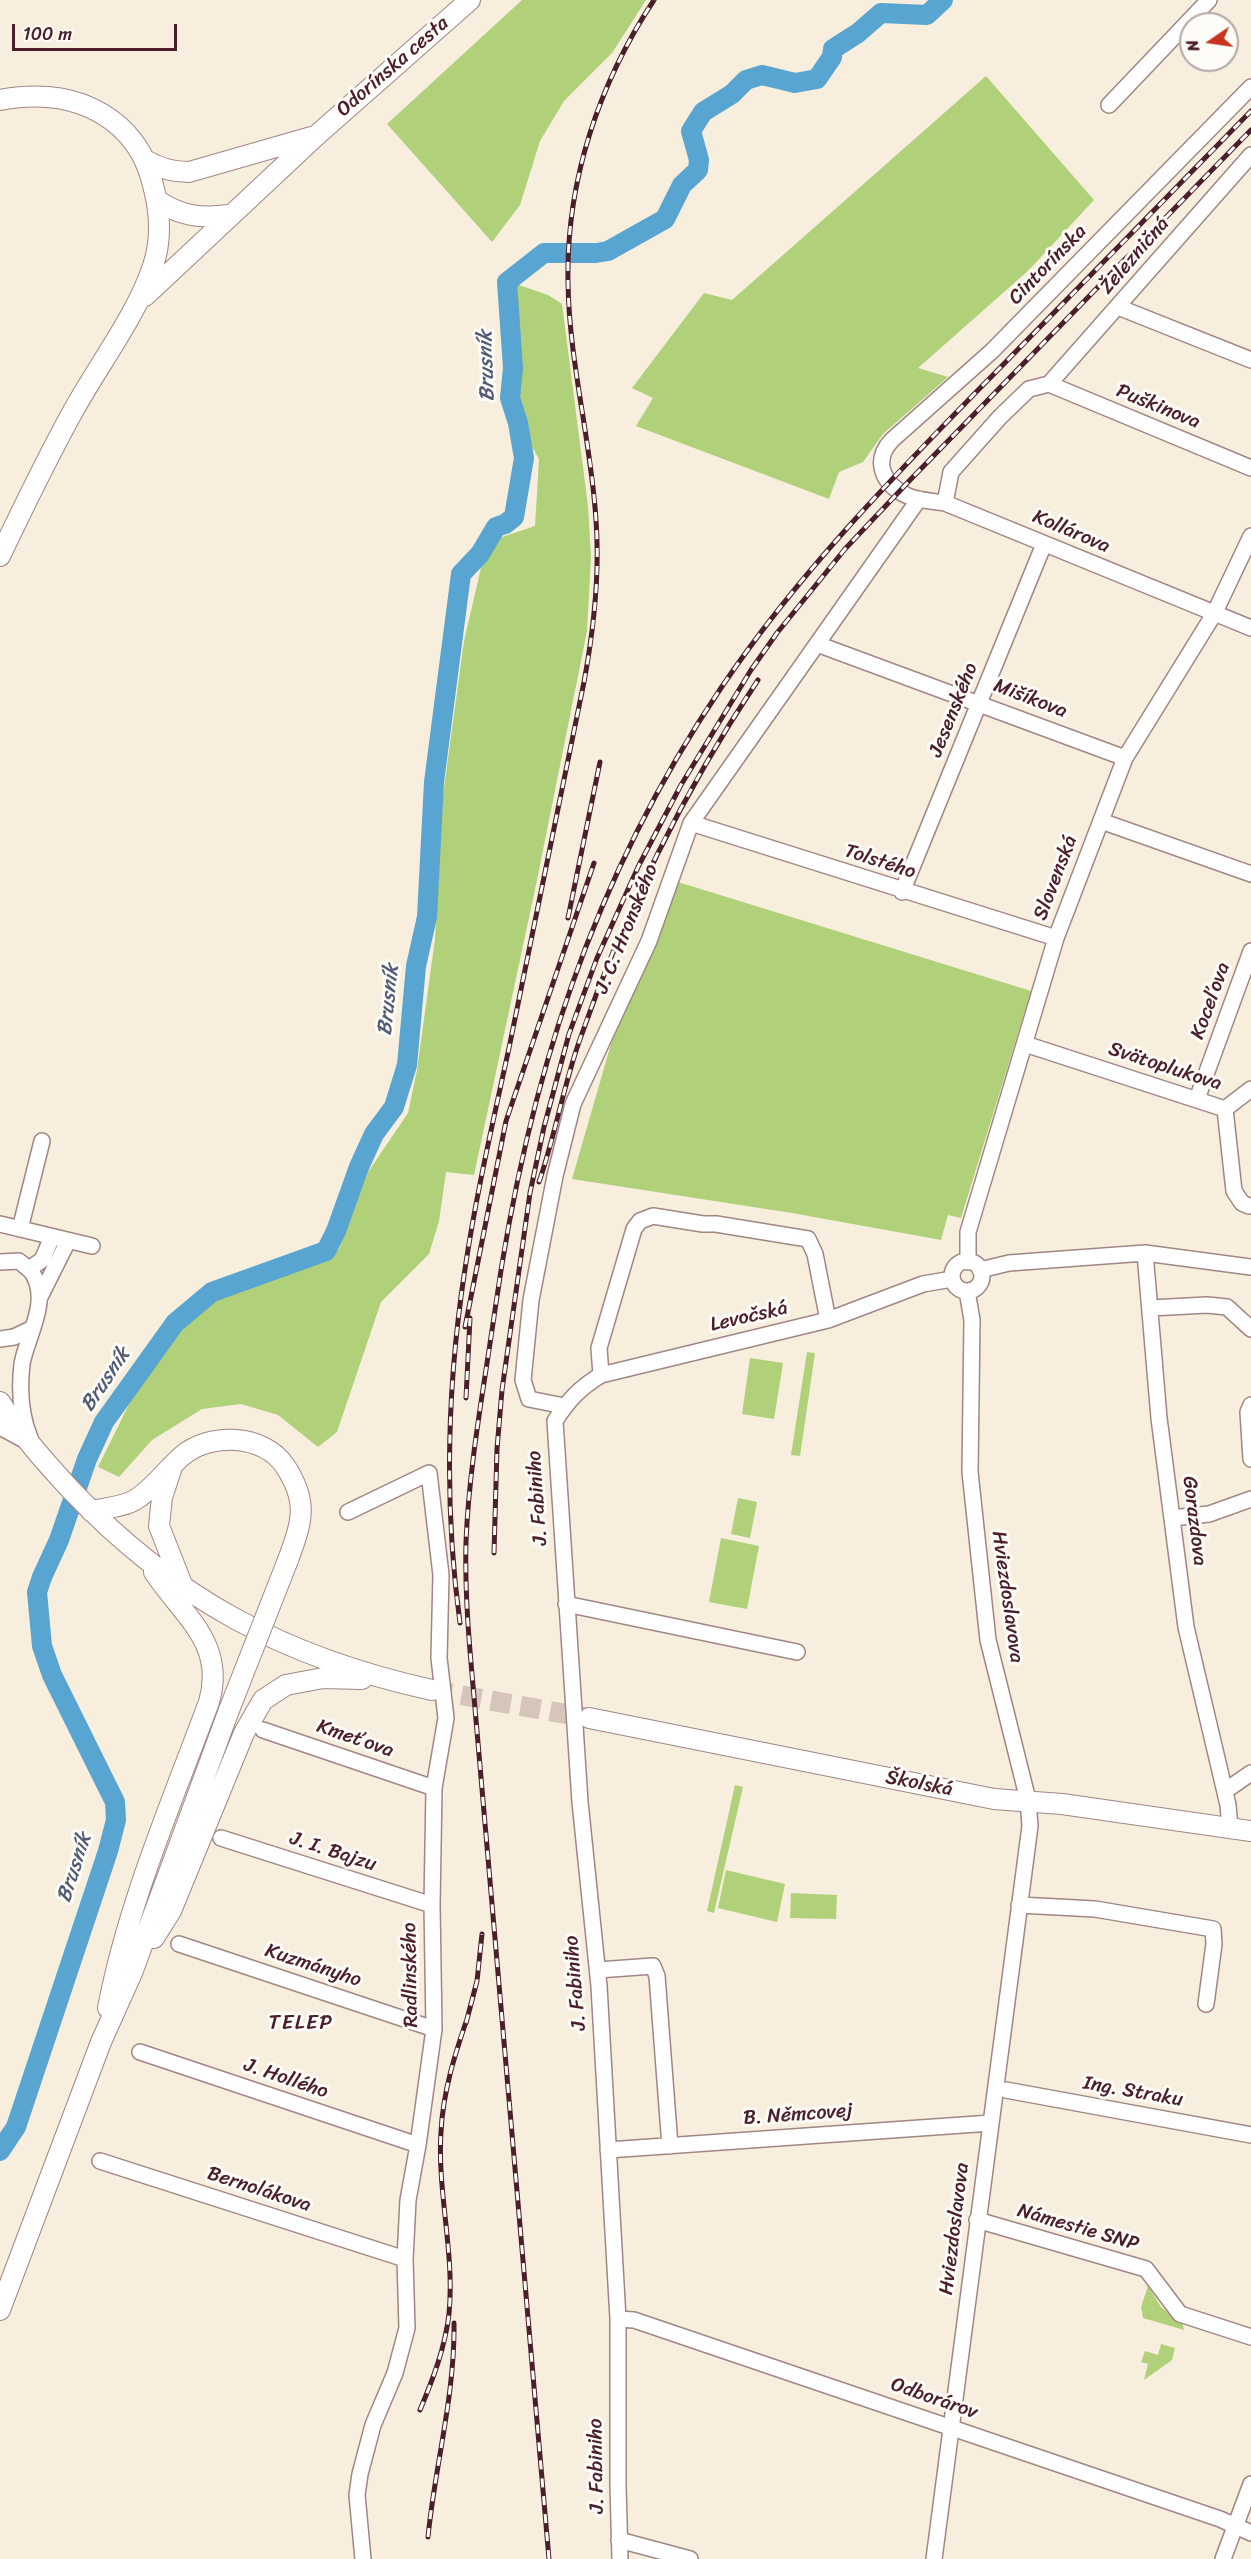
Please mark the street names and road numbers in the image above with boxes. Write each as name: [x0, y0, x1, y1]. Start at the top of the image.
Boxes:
street label: Odorínska cesta: [332, 12, 454, 122]
street label: Železničná: [1095, 213, 1175, 299]
street label: Cintorínska: [1004, 220, 1092, 310]
street label: Puškinova: [1113, 379, 1203, 435]
street label: Kollárova: [1029, 505, 1113, 559]
street label: Jesenského: [924, 659, 984, 761]
street label: Mišíkova: [990, 674, 1070, 724]
street label: Slovenská: [1029, 832, 1083, 924]
street label: Tolstého: [841, 839, 919, 885]
street label: J. C. Hronského: [590, 861, 664, 997]
street label: Koceľova: [1186, 959, 1236, 1043]
street label: Svätoplukova: [1105, 1037, 1225, 1097]
street label: Levočská: [708, 1296, 790, 1338]
street label: J. Fabiniho: [523, 1450, 553, 1546]
street label: Gorazdova: [1177, 1475, 1211, 1567]
street label: Hviezdoslavova: [986, 1530, 1028, 1664]
street label: Kmeťova: [313, 1715, 397, 1763]
street label: Školská: [883, 1766, 955, 1802]
street label: J. I. Bajzu: [287, 1827, 379, 1877]
street label: Radlinského: [398, 1922, 424, 2028]
street label: J. Fabiniho: [560, 1935, 592, 2031]
street label: Kuzmányho: [262, 1939, 364, 1993]
street label: J. Hollého: [241, 2053, 331, 2105]
street label: Ing. Straku: [1081, 2071, 1185, 2113]
street label: B. Němcovej: [743, 2099, 853, 2131]
street label: Bernolákova: [204, 2162, 314, 2218]
street label: Hviezdoslavova: [935, 2162, 975, 2296]
street label: Námestie SNP: [1014, 2199, 1142, 2257]
street label: Odborárov: [887, 2373, 981, 2425]
street label: J. Fabiniho: [584, 2418, 610, 2514]

